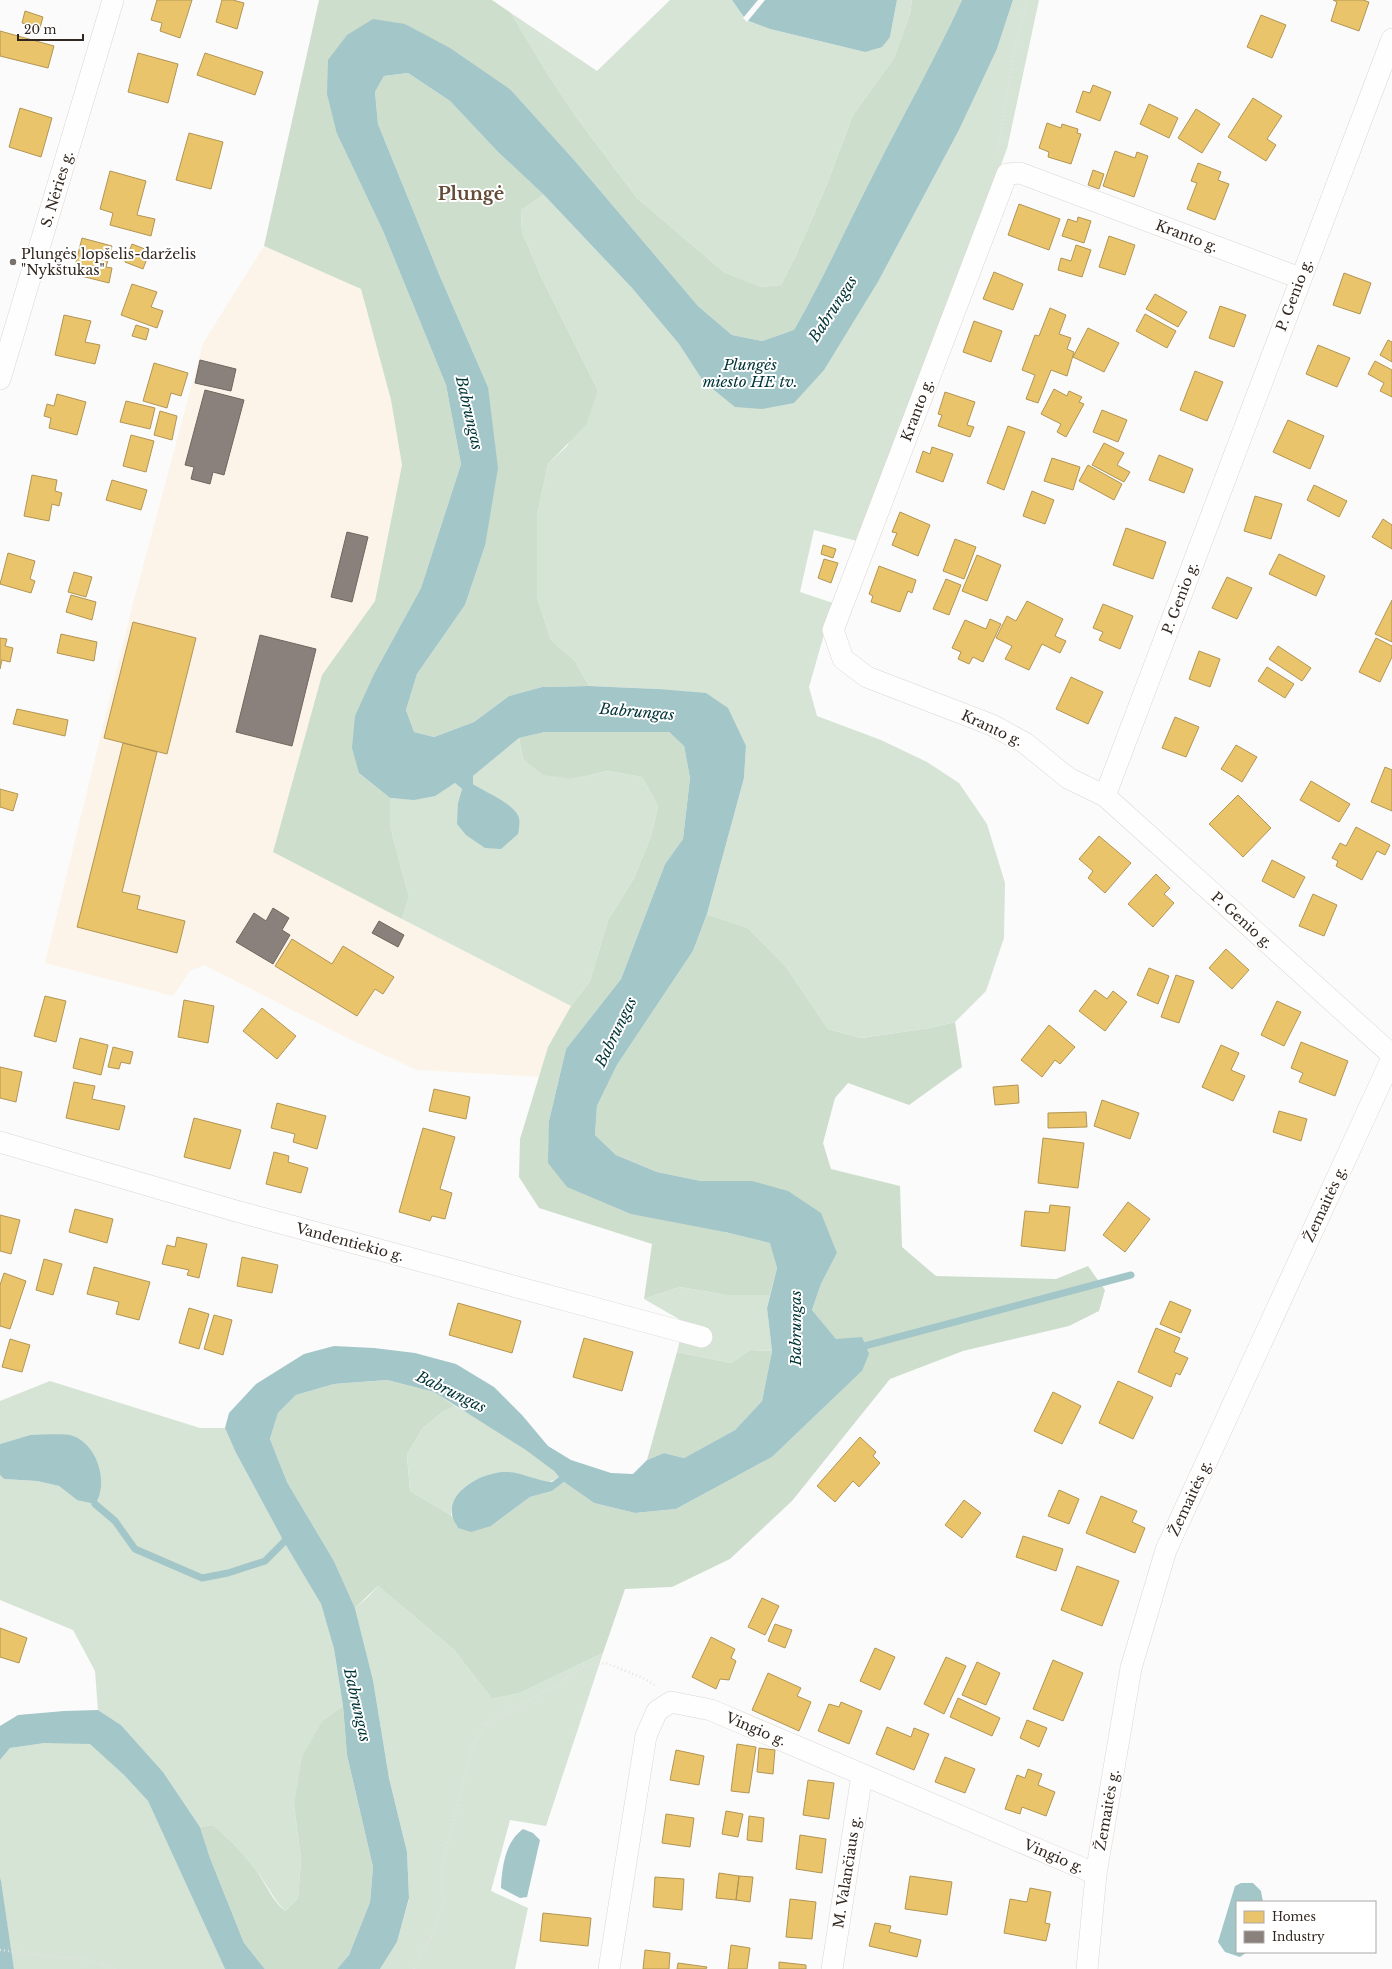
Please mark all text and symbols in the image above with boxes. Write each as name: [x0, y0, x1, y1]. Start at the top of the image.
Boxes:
scale bar: [18, 16, 83, 42]
text: 20 m: [24, 22, 56, 37]
street label: S. Nėries g.: [37, 149, 77, 229]
district label: Plungė: [438, 183, 504, 205]
street label: Kranto g.: [1153, 216, 1221, 256]
place label: Plungės lopšelis-darželis "Nykštukas": [21, 245, 196, 279]
street label: P. Genio g.: [1272, 256, 1316, 334]
marker: Plungės lopšelis-darželis "Nykštukas": [8, 257, 18, 267]
water label: Babrungas: [804, 272, 861, 346]
water label: Plungės miesto HE tv.: [702, 355, 798, 391]
water label: Babrungas: [452, 373, 487, 452]
street label: Kranto g.: [897, 376, 937, 444]
street label: P. Genio g.: [1158, 559, 1202, 637]
water label: Babrungas: [598, 699, 676, 724]
street label: Kranto g.: [958, 706, 1026, 750]
street label: P. Genio g.: [1208, 888, 1276, 952]
water label: Babrungas: [590, 994, 641, 1071]
street label: Žemaitės g.: [1299, 1163, 1351, 1245]
street label: Vandentiekio g.: [293, 1219, 406, 1265]
water label: Babrungas: [786, 1290, 805, 1367]
water label: Babrungas: [412, 1366, 489, 1417]
street label: Žemaitės g.: [1164, 1457, 1216, 1539]
water label: Babrungas: [340, 1665, 375, 1744]
street label: Vingio g.: [722, 1708, 789, 1750]
street label: Žemaitės g.: [1091, 1768, 1123, 1852]
street label: M. Valančiaus g.: [829, 1814, 865, 1930]
street label: Vingio g.: [1020, 1835, 1087, 1877]
legend: [1236, 1901, 1376, 1953]
text: Homes: [1272, 1909, 1316, 1924]
text: Industry: [1272, 1929, 1325, 1944]

